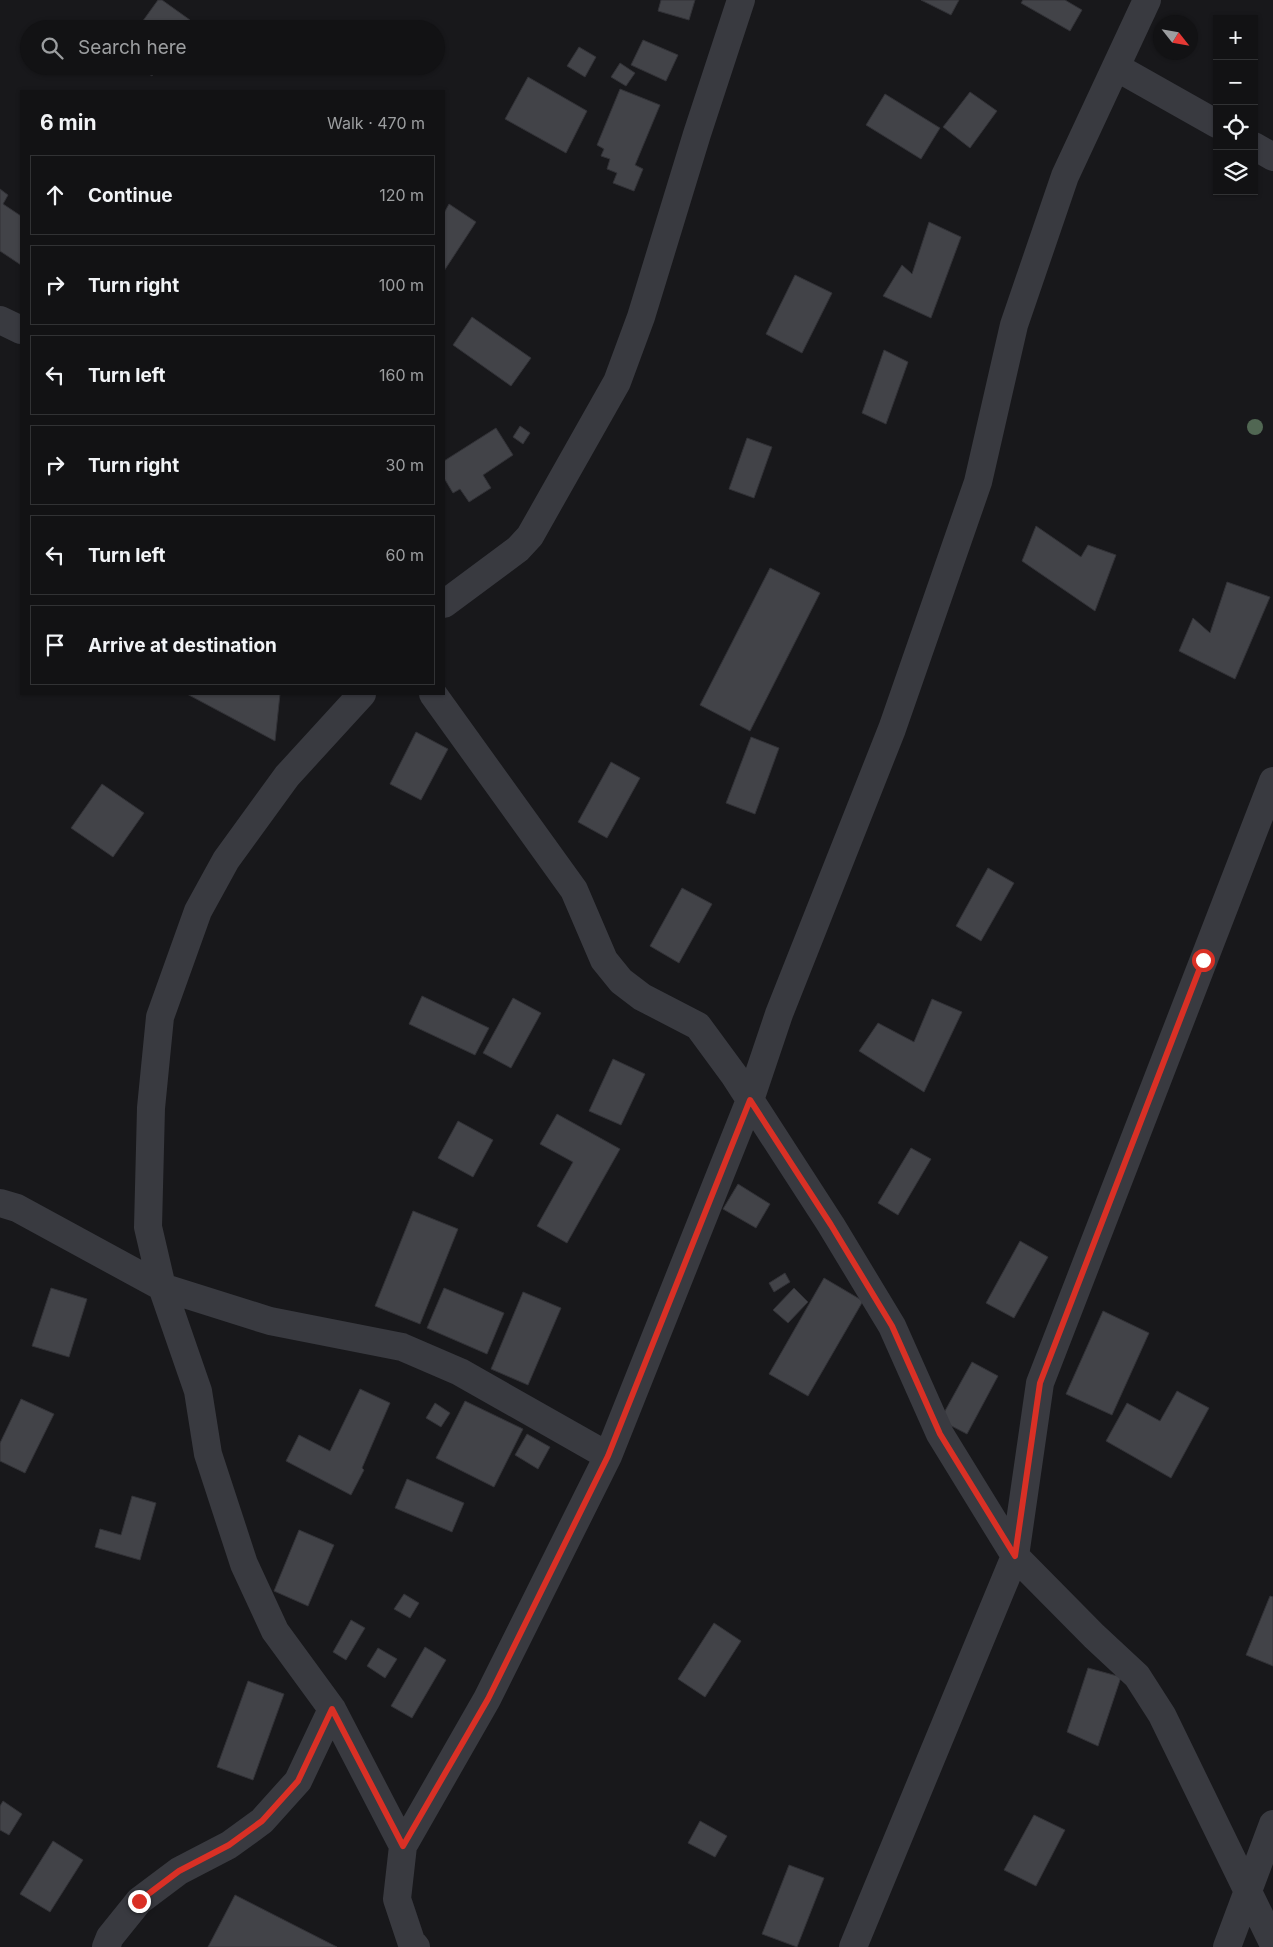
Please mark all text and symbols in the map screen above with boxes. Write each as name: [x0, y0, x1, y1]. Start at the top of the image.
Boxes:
north arrow: [1153, 15, 1198, 60]
map controls: [1213, 15, 1258, 195]
button: +: [1213, 15, 1258, 60]
search box: [20, 20, 445, 75]
icon: search: [38, 34, 66, 62]
text: Search here: [78, 36, 187, 59]
button: −: [1213, 60, 1258, 105]
button: locate: [1213, 105, 1258, 150]
text: 6 min: [40, 110, 97, 135]
text: Walk · 470 m: [327, 113, 425, 133]
button: layers: [1213, 150, 1258, 195]
icon: ahead: [41, 181, 69, 209]
text: Continue: [88, 184, 173, 207]
text: 120 m: [379, 185, 424, 205]
icon: right: [41, 271, 69, 299]
text: Turn right: [88, 274, 179, 297]
text: 100 m: [379, 275, 424, 295]
icon: left: [41, 361, 69, 389]
text: Turn left: [88, 364, 166, 387]
text: 160 m: [379, 365, 424, 385]
icon: right: [41, 451, 69, 479]
text: Turn right: [88, 454, 179, 477]
text: 30 m: [386, 455, 424, 475]
icon: left: [41, 541, 69, 569]
text: Turn left: [88, 544, 166, 567]
text: 60 m: [385, 545, 424, 565]
icon: arrive: [41, 631, 69, 659]
text: Arrive at destination: [88, 634, 277, 657]
route start: [1192, 949, 1215, 972]
route end: [128, 1890, 151, 1913]

